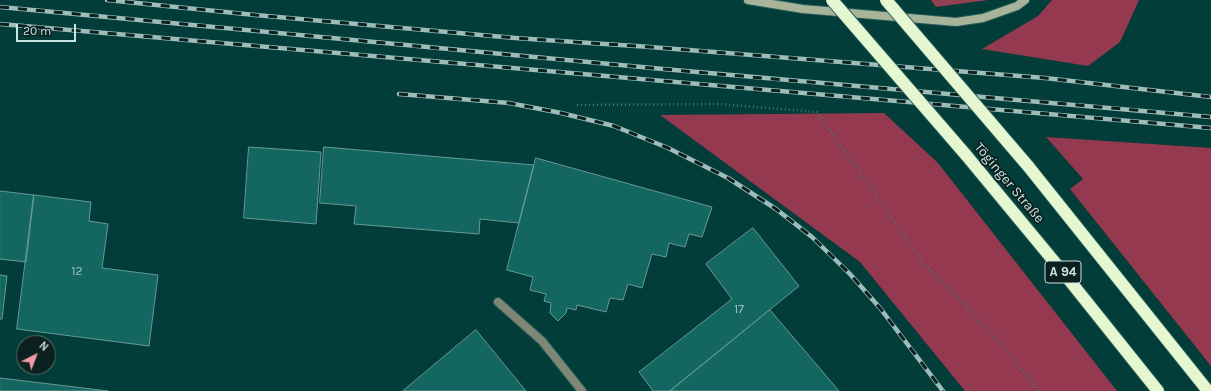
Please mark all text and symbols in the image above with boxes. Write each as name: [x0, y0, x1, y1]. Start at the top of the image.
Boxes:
scale bar: [18, 16, 78, 42]
text: 20 m: [23, 24, 51, 38]
street label: Töginger Straße: [970, 139, 1048, 227]
road number: A 94: [1045, 261, 1081, 283]
house number: 12: [72, 265, 82, 279]
house number: 17: [734, 303, 744, 317]
north arrow: [16, 335, 56, 375]
text: N: [36, 339, 51, 354]

